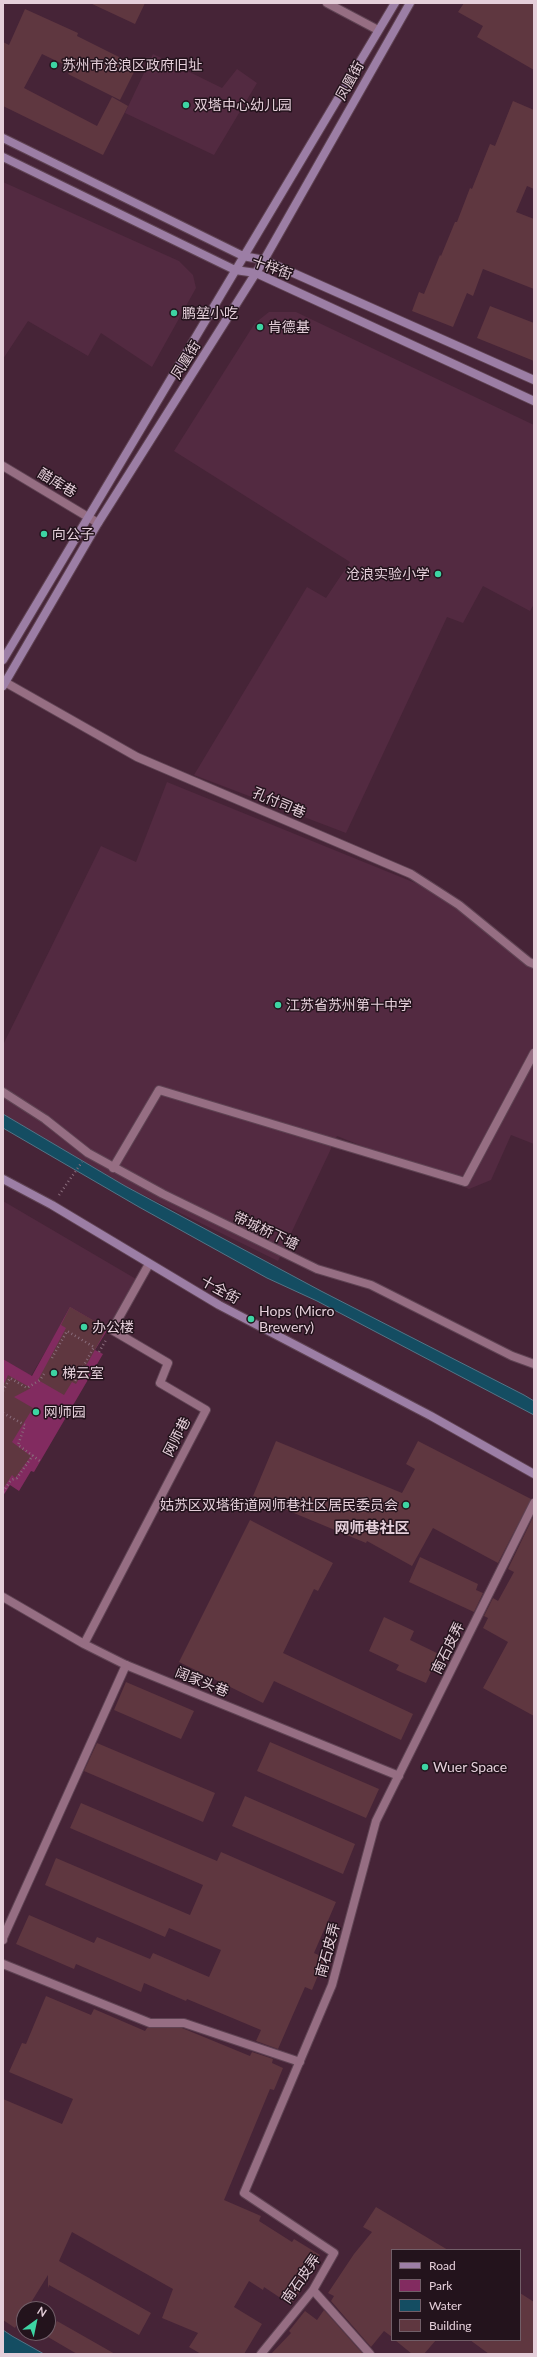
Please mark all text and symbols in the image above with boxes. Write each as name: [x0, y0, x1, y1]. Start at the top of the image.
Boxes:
place label: 苏州市沧浪区政府旧址: [62, 57, 202, 73]
street label: 凤凰街: [332, 59, 368, 103]
marker: 苏州市沧浪区政府旧址: [49, 60, 59, 70]
place label: 双塔中心幼儿园: [194, 97, 292, 113]
marker: 双塔中心幼儿园: [181, 100, 191, 110]
street label: 十梓街: [249, 253, 295, 283]
place label: 鹏堃小吃: [182, 305, 238, 321]
marker: 鹏堃小吃: [169, 308, 179, 318]
place label: 肯德基: [268, 319, 310, 335]
marker: 肯德基: [255, 322, 265, 332]
street label: 凤凰街: [168, 338, 204, 382]
street label: 醋库巷: [35, 465, 79, 501]
place label: 向公子: [52, 526, 94, 542]
marker: 向公子: [39, 529, 49, 539]
place label: 沧浪实验小学: [346, 566, 430, 582]
marker: 沧浪实验小学: [433, 569, 443, 579]
street label: 孔付司巷: [250, 784, 308, 822]
place label: 江苏省苏州第十中学: [286, 997, 412, 1013]
marker: 江苏省苏州第十中学: [273, 1000, 283, 1010]
street label: 带城桥下塘: [231, 1209, 301, 1253]
street label: 十全街: [198, 1272, 242, 1308]
place label: Hops (Micro Brewery): [259, 1303, 334, 1336]
marker: Hops (Micro Brewery): [246, 1314, 256, 1324]
place label: 办公楼: [92, 1319, 134, 1335]
marker: 办公楼: [79, 1322, 89, 1332]
place label: 梯云室: [62, 1365, 104, 1381]
marker: 梯云室: [49, 1368, 59, 1378]
place label: 网师园: [44, 1404, 86, 1420]
marker: 网师园: [31, 1407, 41, 1417]
street label: 网师巷: [160, 1414, 194, 1460]
place label: 姑苏区双塔街道网师巷社区居民委员会: [160, 1497, 398, 1513]
marker: 姑苏区双塔街道网师巷社区居民委员会: [401, 1500, 411, 1510]
district label: 网师巷社区: [335, 1519, 409, 1537]
street label: 南石皮弄: [428, 1619, 468, 1677]
street label: 阔家头巷: [173, 1664, 231, 1700]
place label: Wuer Space: [433, 1759, 507, 1775]
marker: Wuer Space: [420, 1762, 430, 1772]
street label: 南石皮弄: [313, 1921, 343, 1979]
legend: [391, 2249, 521, 2341]
street label: 南石皮弄: [278, 2251, 324, 2307]
text: Road: [429, 2258, 456, 2273]
text: Park: [429, 2278, 452, 2293]
text: Water: [429, 2298, 462, 2313]
north arrow: [16, 2301, 56, 2341]
text: N: [35, 2304, 49, 2319]
text: Building: [429, 2318, 472, 2333]

